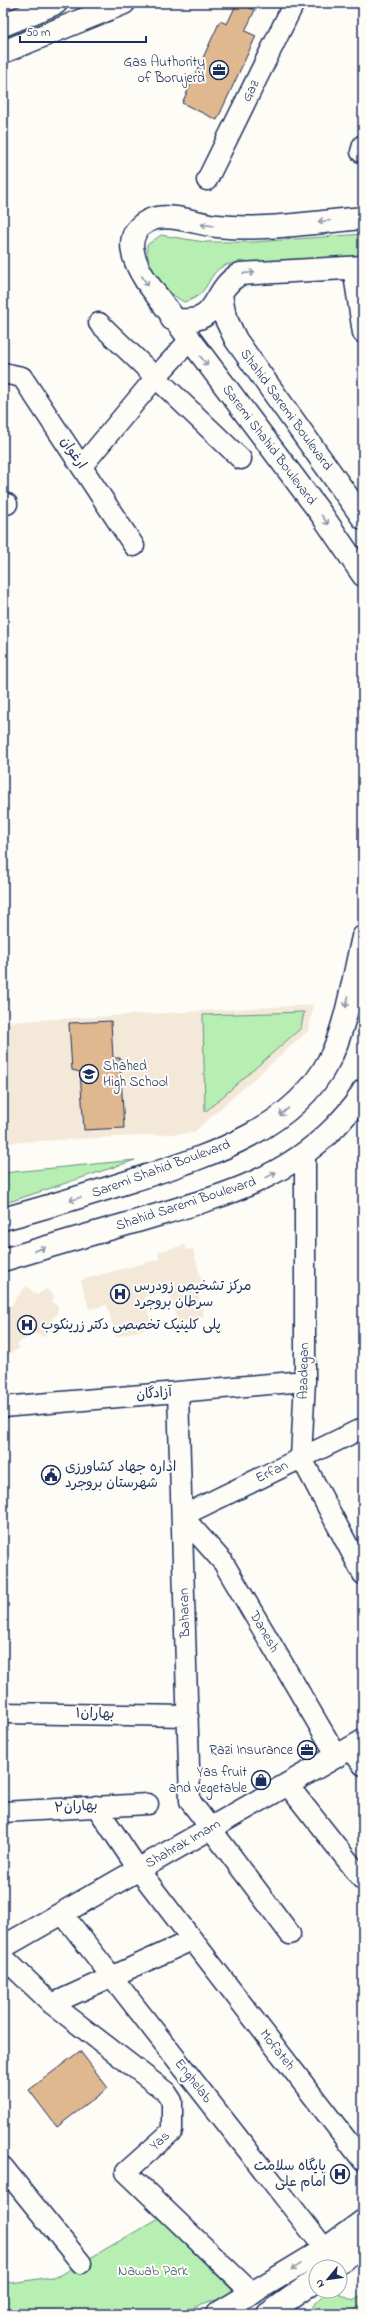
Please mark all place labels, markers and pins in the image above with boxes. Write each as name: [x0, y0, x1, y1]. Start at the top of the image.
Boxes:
place label: Gas Authority of Borujerd: [123, 52, 205, 89]
office icon: Gas Authority of Borujerd: [208, 59, 230, 81]
place label: Shahed High School: [103, 1056, 168, 1094]
school or university icon: Shahed High School: [78, 1063, 100, 1085]
place label: مرکز تشخیص زودرس سرطان بروجرد: [134, 1276, 252, 1313]
hospital icon: مرکز تشخیص زودرس سرطان بروجرد: [109, 1283, 131, 1305]
hospital icon: پلی کلینیک تخصصی دکتر زرینکوب: [16, 1314, 38, 1336]
place label: پلی کلینیک تخصصی دکتر زرینکوب: [41, 1315, 221, 1336]
place label: اداره جهاد کشاورزی شهرستان بروجرد: [65, 1457, 176, 1494]
public building icon: اداره جهاد کشاورزی شهرستان بروجرد: [40, 1464, 62, 1486]
office icon: Razi Insurance: [296, 1739, 318, 1761]
place label: Razi Insurance: [209, 1740, 294, 1761]
place label: Yas fruit and vegetable: [169, 1762, 248, 1800]
shop icon: Yas fruit and vegetable: [250, 1769, 272, 1791]
place label: پایگاه سلامت امام علی: [254, 2156, 326, 2193]
hospital icon: پایگاه سلامت امام علی: [329, 2163, 351, 2185]

